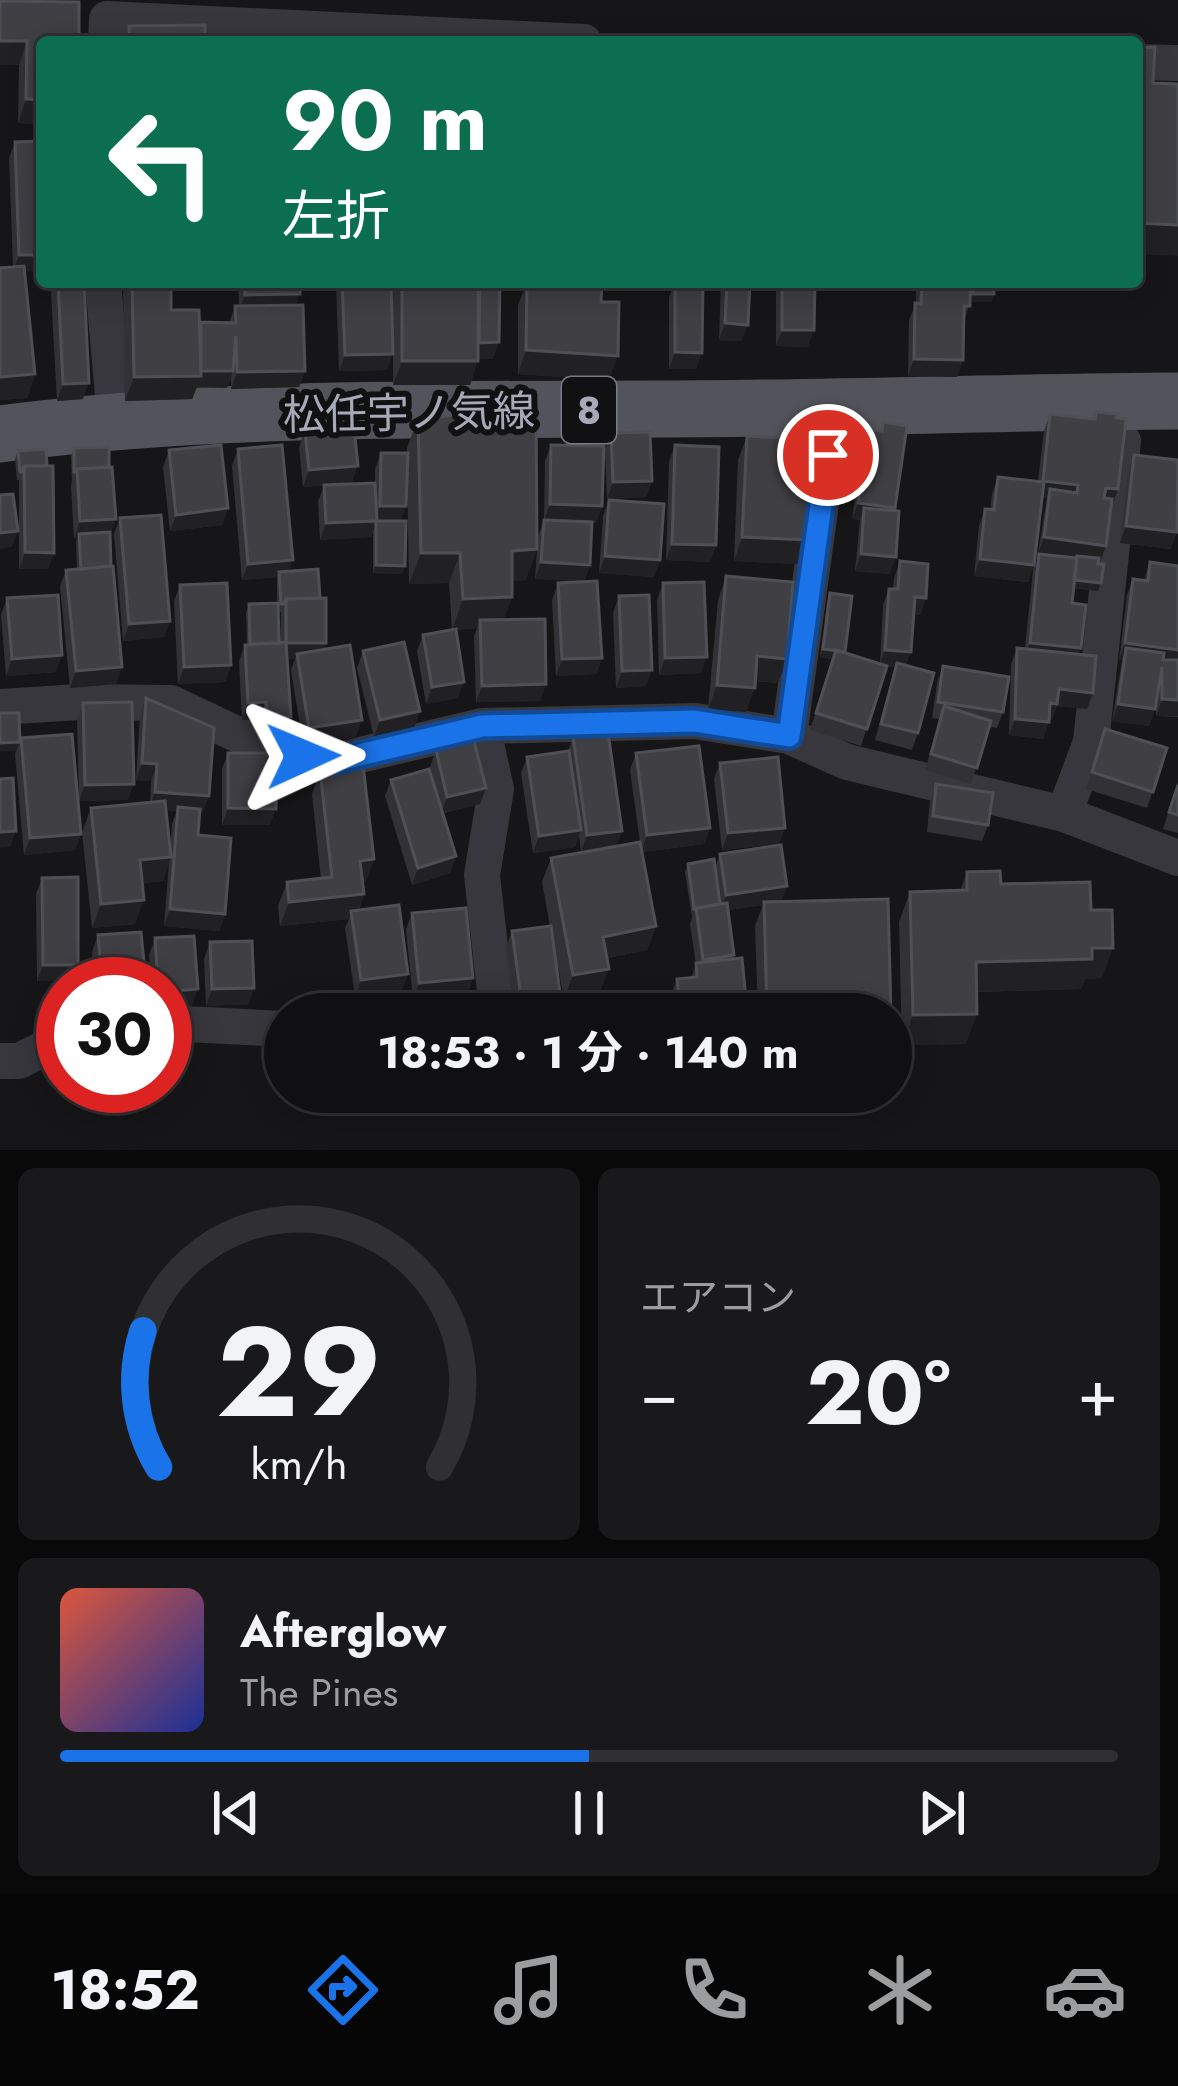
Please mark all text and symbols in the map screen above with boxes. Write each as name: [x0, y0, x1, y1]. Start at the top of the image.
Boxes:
text: 90 m: [282, 60, 488, 182]
icon: left: [84, 84, 240, 240]
text: 左折: [282, 177, 390, 255]
road number: 8: [562, 377, 616, 443]
street label: 松任宇ノ気線: [282, 380, 536, 446]
pin: [777, 404, 879, 506]
icon: arrive: [795, 422, 861, 488]
position arrow: [240, 693, 366, 819]
speed limit sign: 30: [36, 957, 192, 1113]
text: 18:53 · 1 分 · 140 m: [377, 1020, 799, 1085]
text: エアコン: [640, 1269, 796, 1326]
text: 29: [216, 1282, 382, 1463]
text: 20°: [806, 1328, 951, 1458]
text: −: [640, 1345, 679, 1441]
text: +: [1077, 1345, 1118, 1441]
text: km/h: [251, 1433, 347, 1495]
text: Afterglow: [240, 1599, 446, 1664]
text: The Pines: [240, 1664, 398, 1721]
icon: previous: [203, 1780, 269, 1846]
icon: pause: [556, 1780, 622, 1846]
icon: next: [909, 1780, 975, 1846]
icon: directions: [301, 1948, 385, 2032]
icon: music: [487, 1948, 571, 2032]
icon: phone: [672, 1948, 756, 2032]
icon: climate: [858, 1948, 942, 2032]
icon: car: [1043, 1948, 1127, 2032]
text: 18:52: [51, 1951, 200, 2029]

